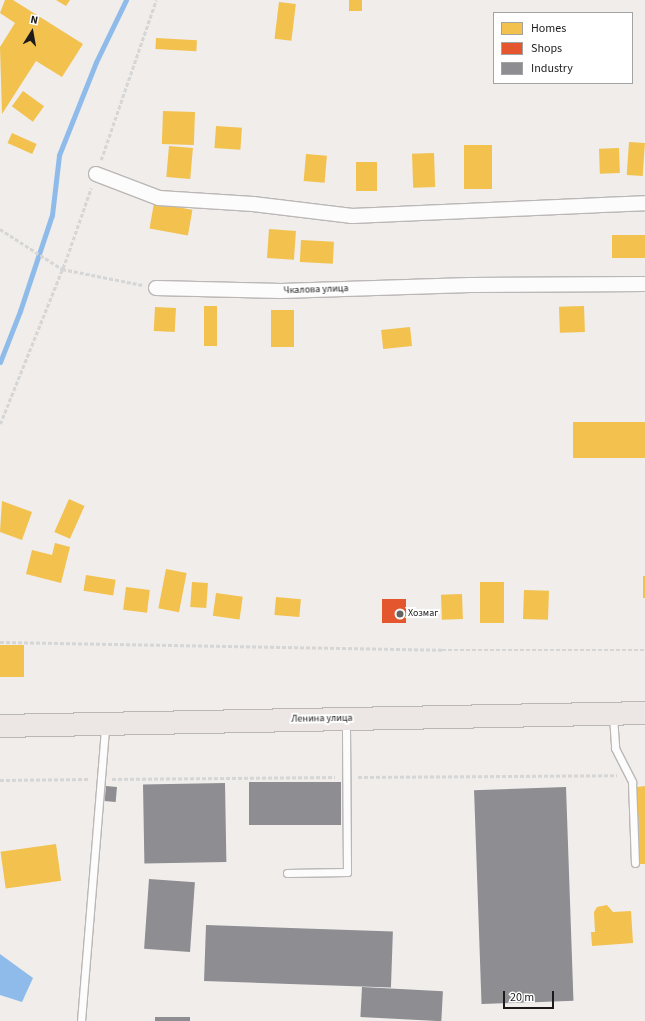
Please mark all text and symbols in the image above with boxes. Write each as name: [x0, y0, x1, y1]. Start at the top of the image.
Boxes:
north arrow: [12, 12, 52, 52]
text: N: [29, 12, 39, 28]
legend: [493, 12, 633, 84]
text: Homes: [531, 20, 566, 37]
text: Shops: [531, 40, 562, 57]
text: Industry: [531, 60, 573, 77]
street label: Чкалова улица: [283, 283, 349, 297]
place label: Хозмаг: [408, 608, 438, 620]
marker: Хозмаг: [395, 609, 405, 619]
street label: Ленина улица: [291, 712, 353, 726]
scale bar: [505, 983, 556, 1009]
text: 20 m: [510, 989, 534, 1006]

